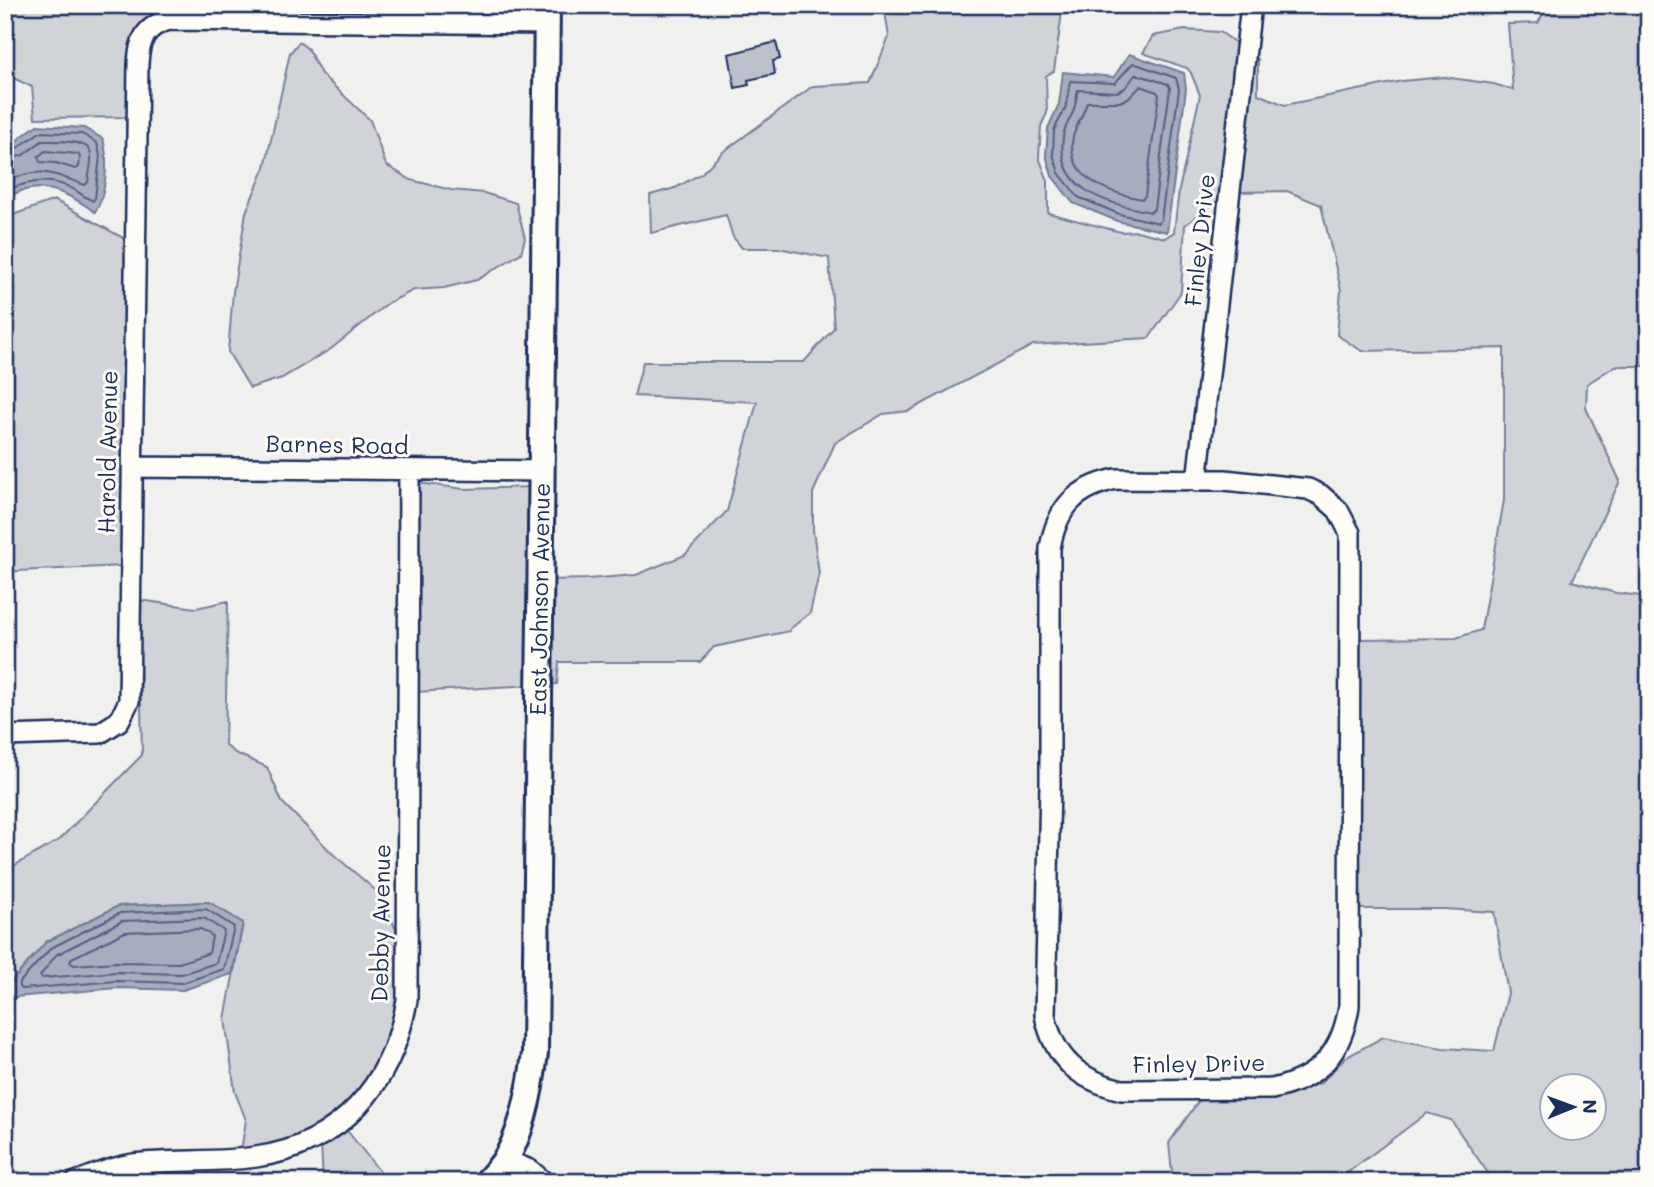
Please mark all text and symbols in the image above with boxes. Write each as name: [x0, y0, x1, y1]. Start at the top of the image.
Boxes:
street label: Finley Drive: [1177, 172, 1221, 308]
street label: Harold Avenue: [91, 370, 123, 534]
street label: Barnes Road: [265, 428, 409, 460]
street label: East Johnson Avenue: [522, 482, 556, 716]
street label: Debby Avenue: [364, 844, 396, 1002]
street label: Finley Drive: [1132, 1047, 1266, 1079]
north arrow: [1538, 1072, 1608, 1142]
text: N: [1578, 1099, 1603, 1114]

